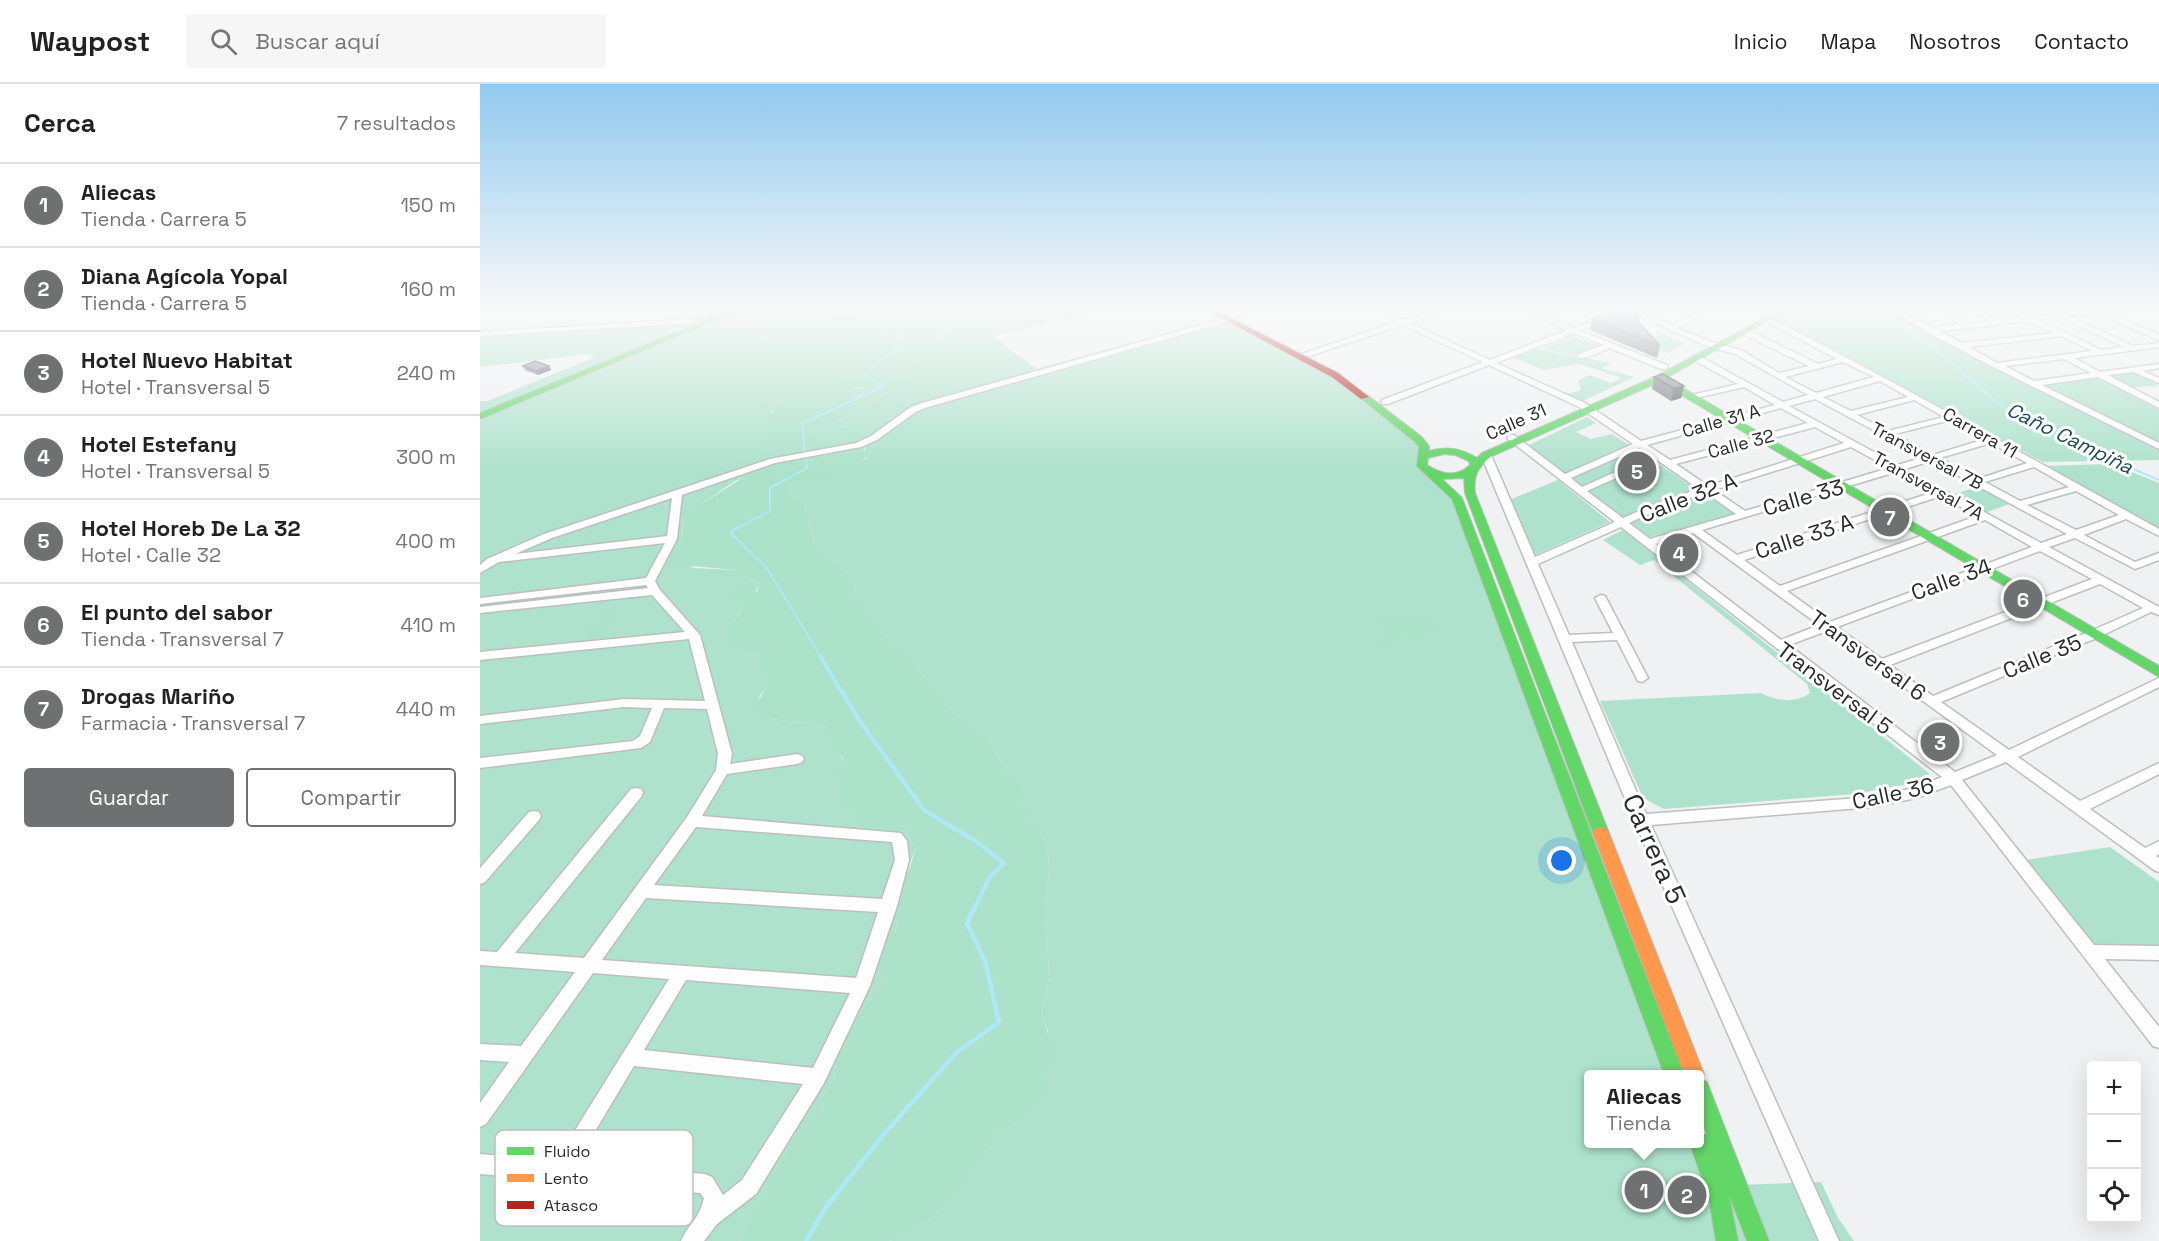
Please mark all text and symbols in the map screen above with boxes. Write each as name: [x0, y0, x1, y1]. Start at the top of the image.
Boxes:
search box: [186, 14, 606, 68]
text: Waypost: [30, 23, 150, 59]
icon: search: [207, 25, 240, 58]
text: Buscar aquí: [255, 27, 380, 55]
text: Inicio: [1734, 28, 1788, 55]
text: Mapa: [1821, 28, 1876, 55]
text: Nosotros: [1909, 28, 2001, 55]
text: Contacto: [2034, 28, 2129, 55]
text: Cerca: [24, 106, 96, 140]
text: 7 resultados: [337, 110, 456, 136]
text: Aliecas: [81, 178, 156, 206]
text: 1: [39, 192, 48, 218]
text: 150 m: [401, 192, 456, 218]
text: Tienda · Carrera 5: [81, 206, 247, 232]
text: Diana Agícola Yopal: [81, 262, 288, 290]
text: 2: [38, 276, 49, 302]
text: 160 m: [400, 276, 456, 302]
text: Tienda · Carrera 5: [81, 290, 247, 316]
text: Hotel Nuevo Habitat: [81, 346, 293, 374]
text: 3: [37, 360, 50, 386]
text: 240 m: [397, 360, 456, 386]
text: Hotel · Transversal 5: [81, 374, 270, 400]
water label: Caño Campiña: [2003, 396, 2138, 480]
street label: Calle 31: [1482, 398, 1550, 445]
street label: Calle 31 A: [1679, 398, 1762, 443]
street label: Carrera 11: [1939, 402, 2022, 463]
street label: Transversal 7B: [1867, 416, 1987, 495]
street label: Calle 32: [1705, 424, 1777, 463]
text: Hotel Estefany: [81, 430, 237, 458]
text: 4: [37, 444, 50, 470]
text: 300 m: [396, 444, 456, 470]
street label: Transversal 7A: [1869, 447, 1987, 525]
pin: 5: [1618, 448, 1656, 494]
text: Hotel · Transversal 5: [81, 458, 270, 484]
street label: Calle 32 A: [1635, 466, 1741, 528]
street label: Calle 33: [1759, 472, 1847, 522]
pin: 7: [1870, 494, 1910, 540]
street label: Calle 33 A: [1751, 507, 1857, 565]
text: Hotel Horeb De La 32: [81, 514, 300, 542]
text: 5: [38, 528, 50, 554]
text: 400 m: [396, 528, 456, 554]
pin: 4: [1660, 530, 1698, 576]
text: Hotel · Calle 32: [81, 542, 221, 568]
street label: Calle 34: [1907, 552, 1995, 606]
pin: 6: [2004, 576, 2042, 622]
text: El punto del sabor: [81, 598, 273, 626]
street label: Transversal 6: [1804, 603, 1932, 707]
text: 6: [37, 612, 50, 638]
text: 410 m: [400, 612, 456, 638]
text: Tienda · Transversal 7: [81, 626, 284, 652]
street label: Calle 35: [1998, 628, 2086, 684]
street label: Transversal 5: [1772, 635, 1898, 741]
text: Drogas Mariño: [81, 682, 235, 710]
text: 7: [38, 696, 49, 722]
text: 440 m: [396, 696, 456, 722]
text: Farmacia · Transversal 7: [81, 710, 305, 736]
pin: 3: [1920, 720, 1960, 764]
button: Guardar: [24, 768, 234, 827]
button: Compartir: [246, 768, 456, 827]
street label: Calle 36: [1850, 771, 1936, 815]
street label: Carrera 5: [1615, 788, 1694, 909]
your location: [1547, 846, 1576, 875]
map controls: [2087, 1061, 2141, 1223]
button: +: [2087, 1061, 2141, 1115]
popup: [1584, 1070, 1704, 1148]
text: Aliecas: [1606, 1082, 1682, 1110]
text: Tienda: [1606, 1110, 1671, 1136]
button: −: [2087, 1115, 2141, 1169]
legend: [495, 1130, 693, 1226]
text: Fluido: [544, 1141, 590, 1162]
text: Lento: [544, 1168, 589, 1189]
pin: 1: [1624, 1168, 1664, 1212]
button: locate: [2087, 1169, 2141, 1223]
pin: 2: [1668, 1172, 1706, 1218]
text: Atasco: [544, 1195, 598, 1216]

